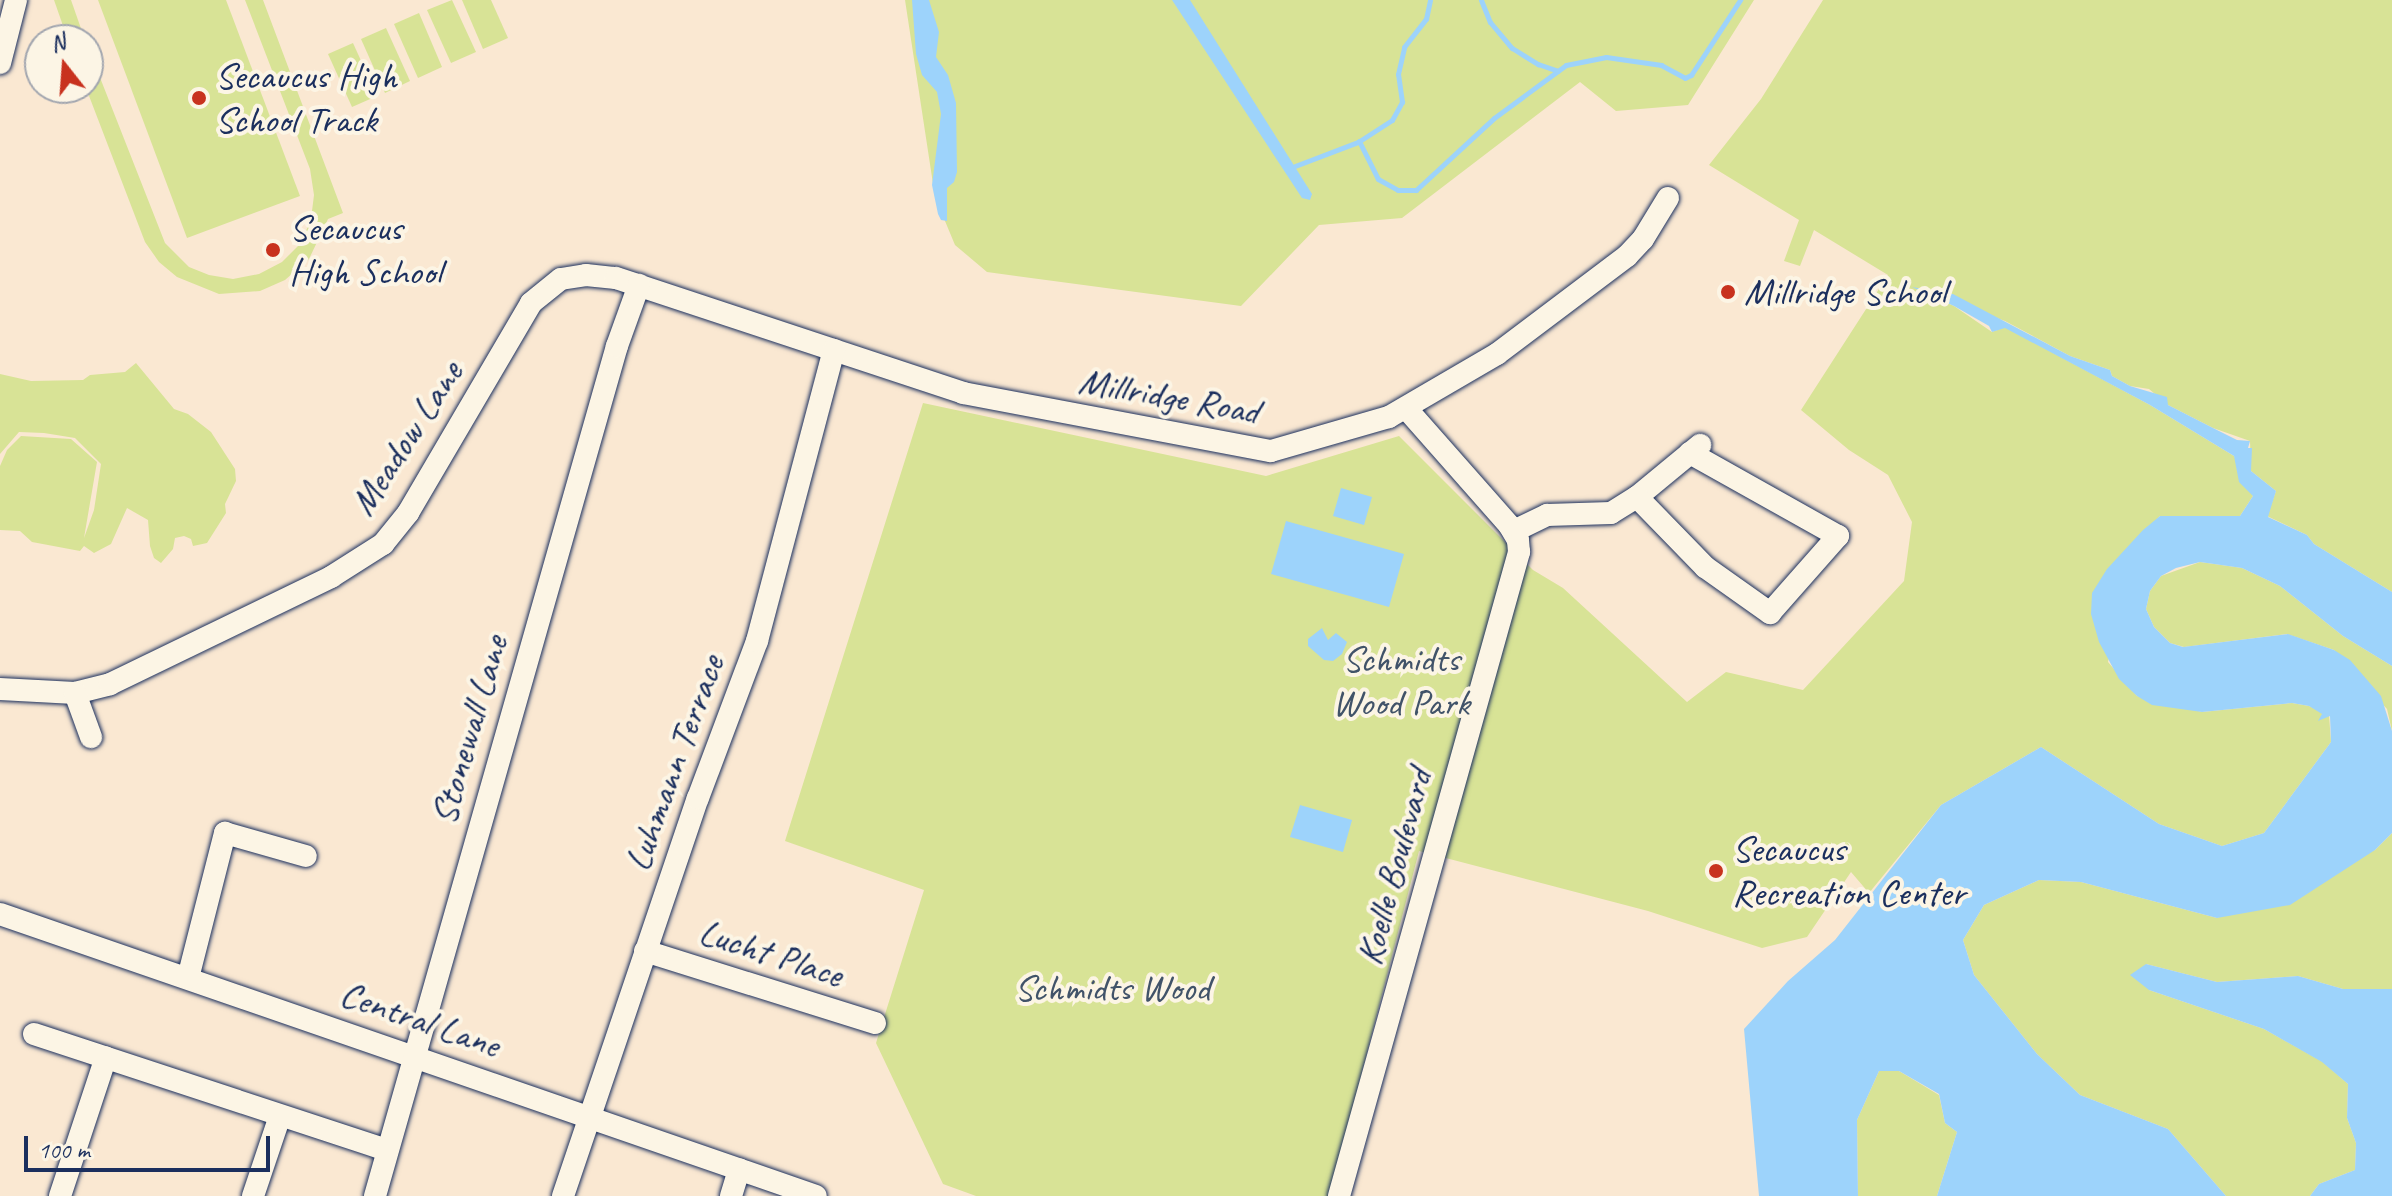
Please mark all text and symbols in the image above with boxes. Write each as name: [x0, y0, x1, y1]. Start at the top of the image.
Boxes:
north arrow: [24, 24, 104, 104]
text: N: [47, 28, 68, 58]
place label: Secaucus High School Track: [215, 53, 397, 142]
marker: Secaucus High School Track: [190, 89, 208, 107]
place label: Secaucus High School: [289, 205, 440, 294]
marker: Secaucus High School: [264, 241, 282, 259]
place label: Millridge School: [1744, 269, 1944, 315]
marker: Millridge School: [1719, 283, 1737, 301]
street label: Meadow Lane: [339, 352, 473, 524]
street label: Millridge Road: [1075, 358, 1263, 434]
street label: Stonewall Lane: [420, 630, 518, 830]
park label: Schmidts Wood Park: [1332, 636, 1470, 726]
street label: Luhmann Terrace: [614, 650, 734, 876]
street label: Koelle Boulevard: [1346, 764, 1442, 970]
place label: Secaucus Recreation Center: [1732, 826, 1965, 916]
marker: Secaucus Recreation Center: [1707, 862, 1725, 880]
street label: Lucht Place: [694, 908, 848, 998]
park label: Schmidts Wood: [1014, 965, 1210, 1011]
street label: Central Lane: [334, 970, 506, 1068]
scale bar: [28, 1120, 274, 1170]
text: 100 m: [38, 1135, 90, 1165]

